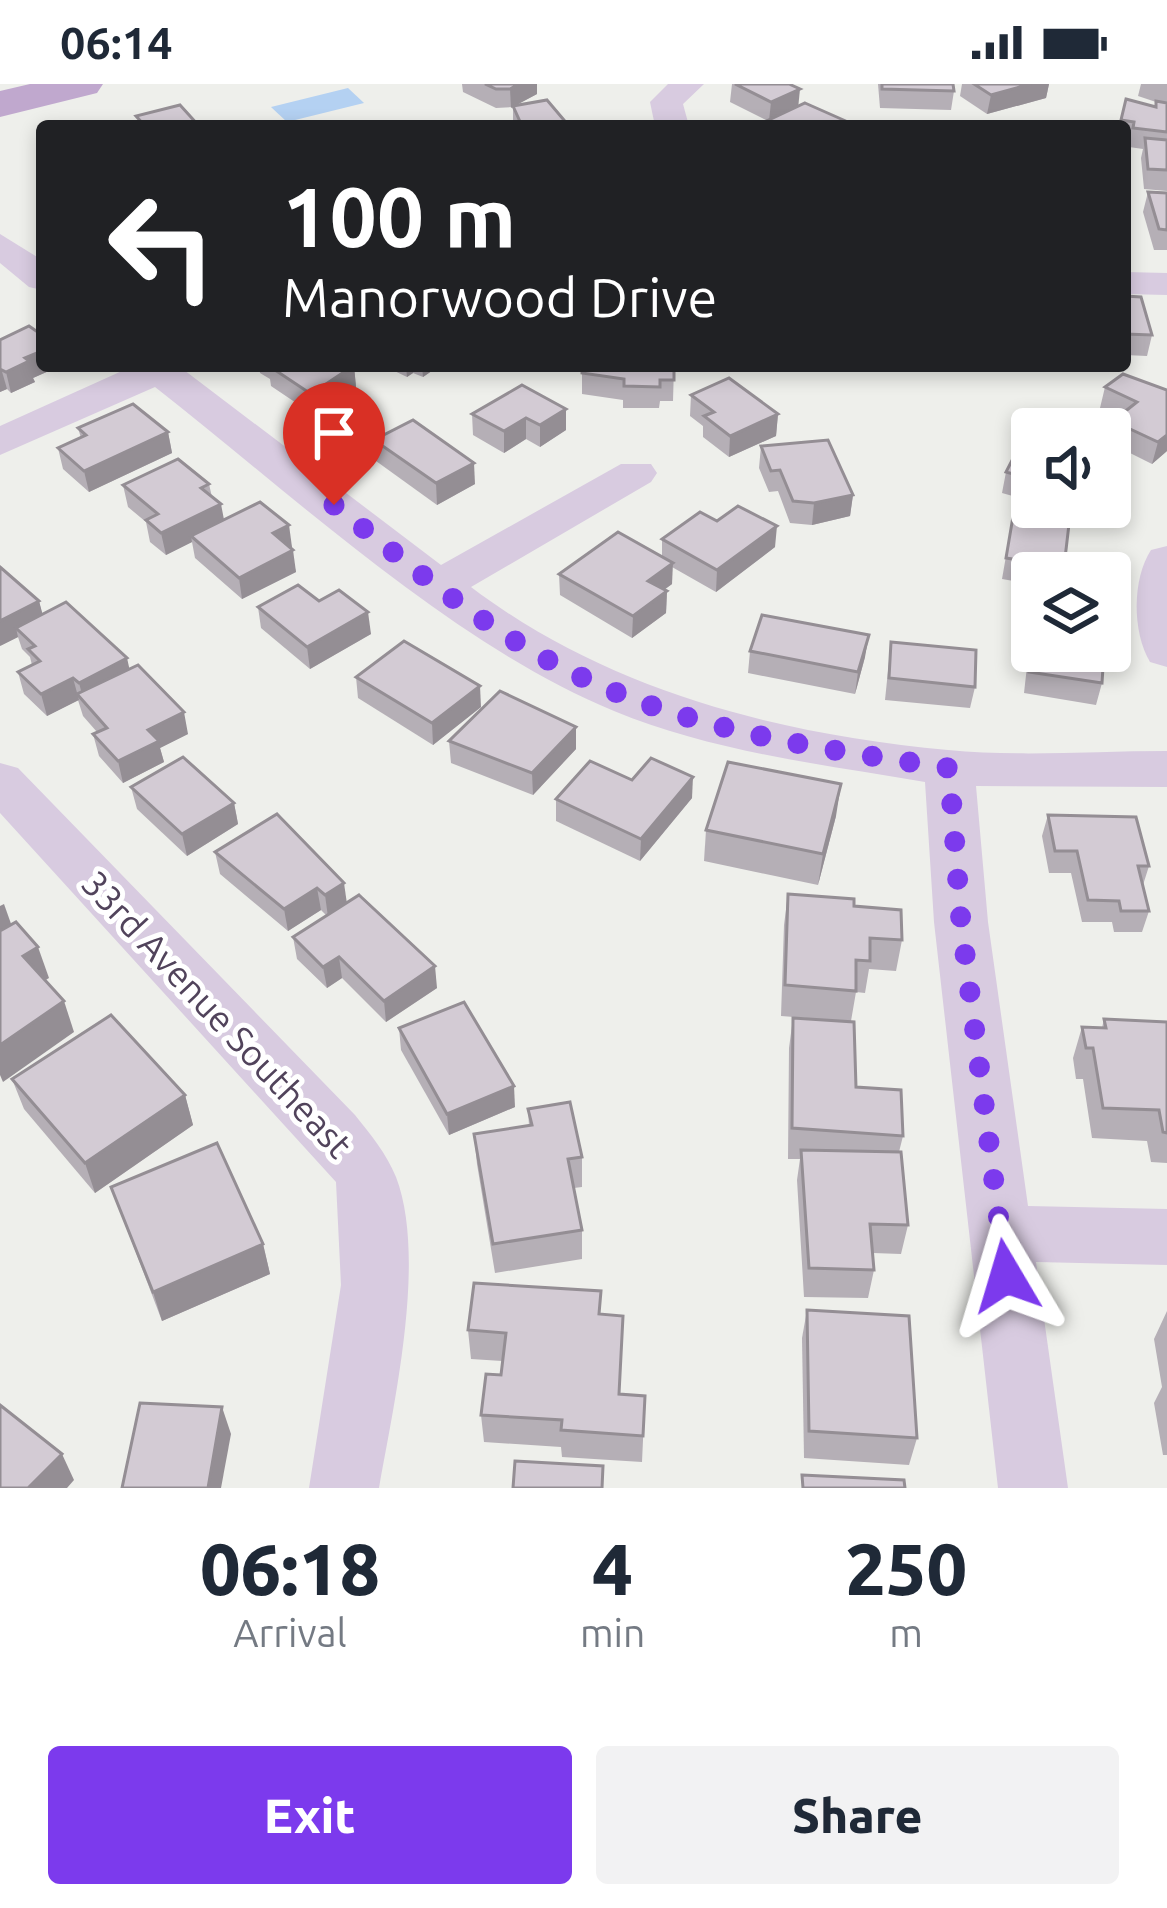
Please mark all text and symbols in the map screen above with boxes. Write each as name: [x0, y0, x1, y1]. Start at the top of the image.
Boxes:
text: 06:14: [60, 17, 173, 68]
icon: left: [84, 168, 240, 324]
text: 100 m: [282, 169, 516, 263]
text: Manorwood Drive: [282, 267, 717, 327]
pin: [283, 382, 385, 505]
icon: arrive: [301, 400, 367, 466]
map controls: [1011, 408, 1131, 672]
button: sound: [1011, 408, 1131, 528]
button: layers: [1011, 552, 1131, 672]
street label: 33rd Avenue Southeast: [74, 862, 361, 1165]
position arrow: [943, 1213, 1069, 1339]
text: 06:18: [200, 1528, 380, 1609]
text: 4: [592, 1528, 633, 1609]
text: 250: [845, 1528, 967, 1609]
text: Arrival: [233, 1611, 347, 1654]
text: min: [580, 1611, 645, 1654]
text: m: [889, 1611, 923, 1654]
button: Exit: [48, 1746, 572, 1884]
button: Share: [596, 1746, 1119, 1884]

